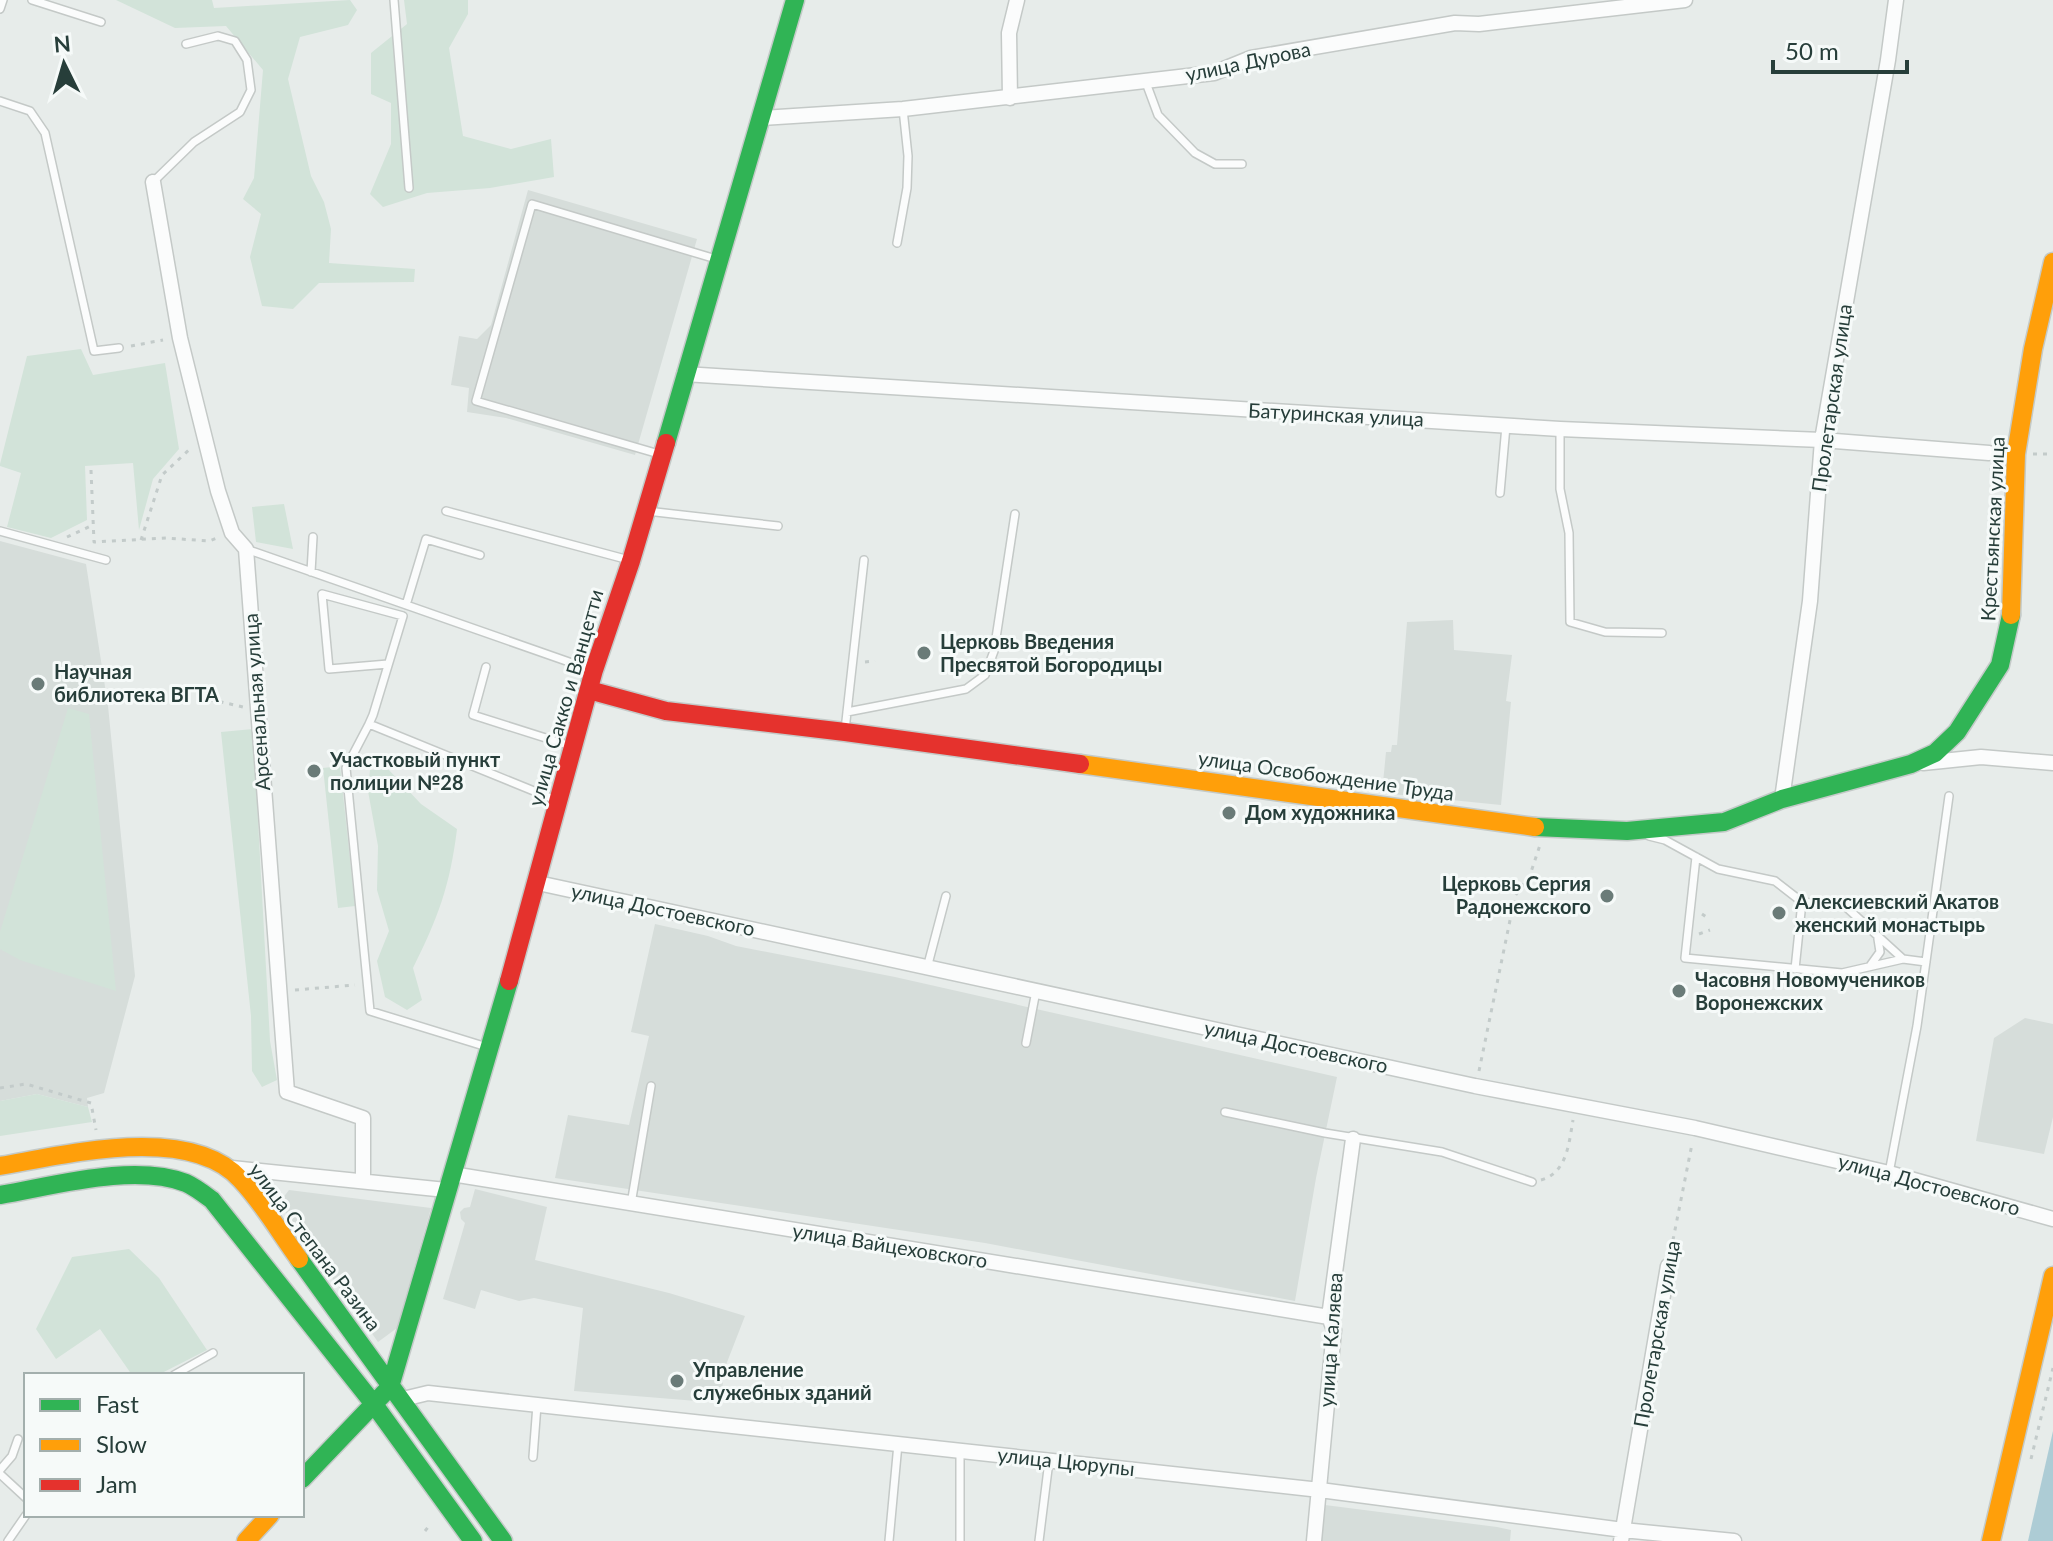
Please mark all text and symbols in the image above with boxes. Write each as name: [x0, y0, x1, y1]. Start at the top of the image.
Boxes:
north arrow: [24, 24, 104, 104]
scale bar: [1773, 24, 1907, 74]
text: N: [53, 29, 72, 58]
street label: улица Дурова: [1183, 36, 1313, 86]
text: 50 m: [1785, 36, 1839, 65]
street label: Пролетарская улица: [1806, 302, 1856, 493]
street label: Батуринская улица: [1248, 397, 1424, 431]
street label: Крестьянская улица: [1975, 436, 2009, 622]
street label: улица Сакко и Ванцетти: [523, 587, 608, 809]
street label: Арсенальная улица: [238, 613, 274, 792]
place label: Церковь Введения Пресвятой Богородицы: [940, 629, 1162, 676]
marker: Церковь Введения Пресвятой Богородицы: [915, 644, 933, 662]
place label: Научная библиотека ВГТА: [54, 659, 219, 706]
marker: Научная библиотека ВГТА: [29, 675, 47, 693]
street label: улица Освобождение Труда: [1197, 745, 1456, 805]
place label: Участковый пункт полиции №28: [329, 747, 501, 794]
marker: Участковый пункт полиции №28: [305, 762, 323, 780]
place label: Дом художника: [1245, 800, 1395, 824]
marker: Дом художника: [1220, 804, 1238, 822]
place label: Церковь Сергия Радонежского: [1442, 871, 1591, 918]
street label: улица Достоевского: [569, 878, 757, 940]
marker: Церковь Сергия Радонежского: [1598, 887, 1616, 905]
place label: Алексиевский Акатов женский монастырь: [1794, 889, 1999, 936]
marker: Алексиевский Акатов женский монастырь: [1770, 904, 1788, 922]
place label: Часовня Новомучеников Воронежских: [1695, 967, 1925, 1014]
marker: Часовня Новомучеников Воронежских: [1670, 982, 1688, 1000]
street label: улица Достоевского: [1202, 1015, 1390, 1077]
street label: улица Достоевского: [1836, 1148, 2023, 1220]
street label: улица Степана Разина: [245, 1158, 387, 1335]
street label: улица Вайцеховского: [791, 1218, 989, 1272]
street label: Пролетарская улица: [1628, 1238, 1684, 1429]
street label: улица Каляева: [1313, 1272, 1347, 1408]
place label: Управление служебных зданий: [692, 1357, 872, 1404]
marker: Управление служебных зданий: [668, 1372, 686, 1390]
legend: [24, 1373, 304, 1517]
text: Fast: [96, 1389, 139, 1418]
text: Slow: [96, 1429, 147, 1458]
street label: улица Цюрупы: [996, 1442, 1136, 1480]
text: Jam: [96, 1469, 137, 1498]

